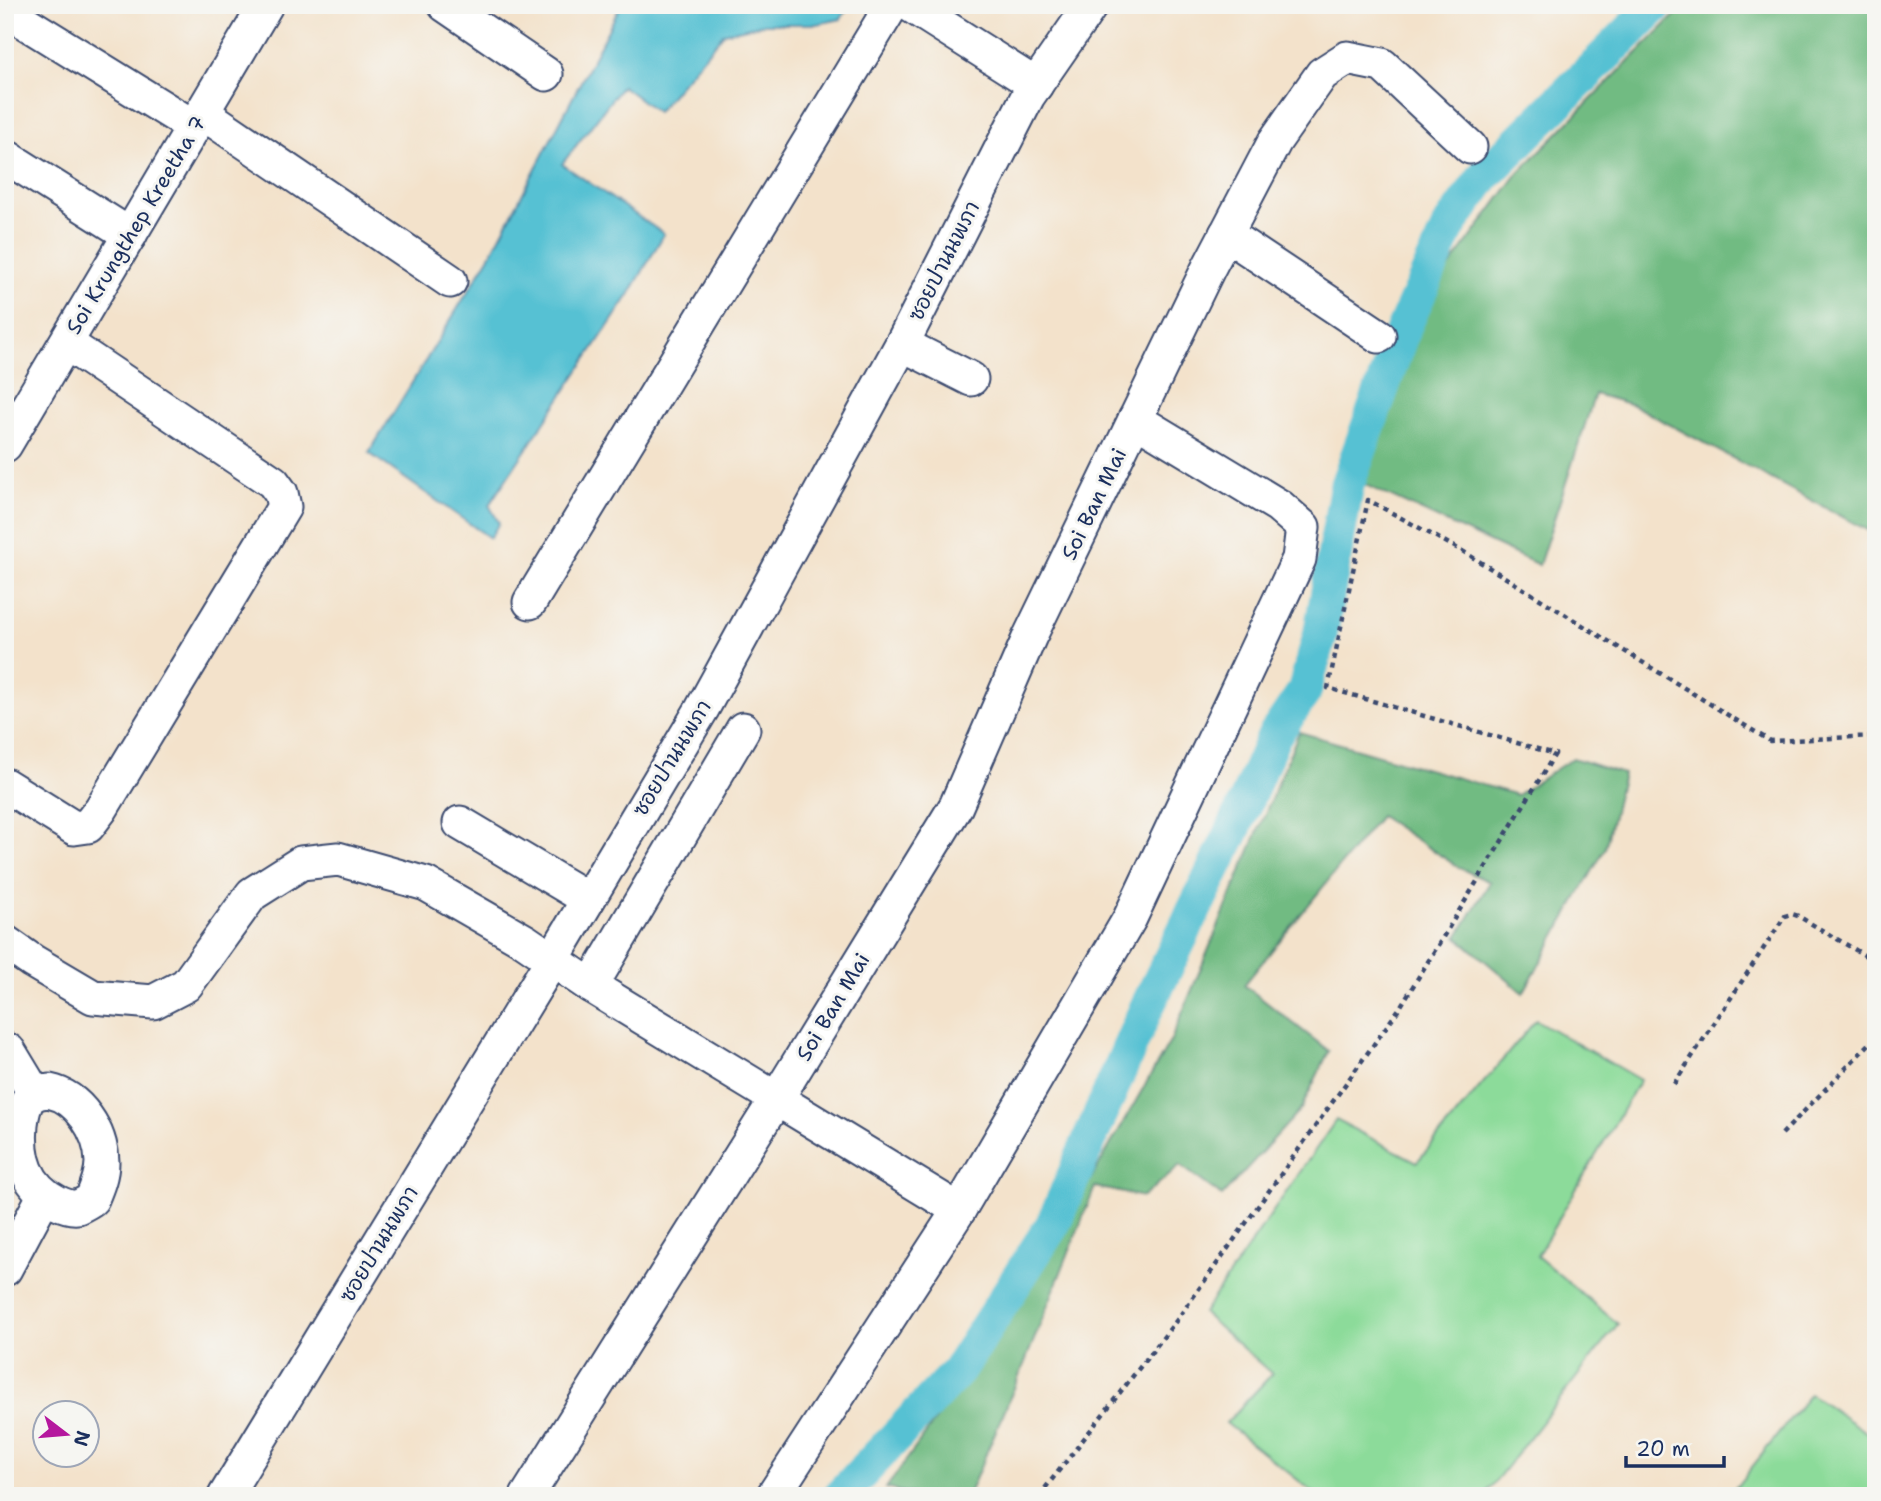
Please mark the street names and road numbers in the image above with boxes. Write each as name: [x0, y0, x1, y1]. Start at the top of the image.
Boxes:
street label: Soi Krungthep Kreetha 7: [60, 111, 212, 339]
street label: ซอยปานนพภา: [902, 196, 986, 326]
street label: Soi Ban Mai: [1055, 443, 1133, 565]
street label: ซอยปานนพภา: [626, 695, 718, 821]
street label: Soi Ban Mai: [790, 948, 876, 1066]
street label: ซอยปานนพภา: [333, 1181, 425, 1307]

